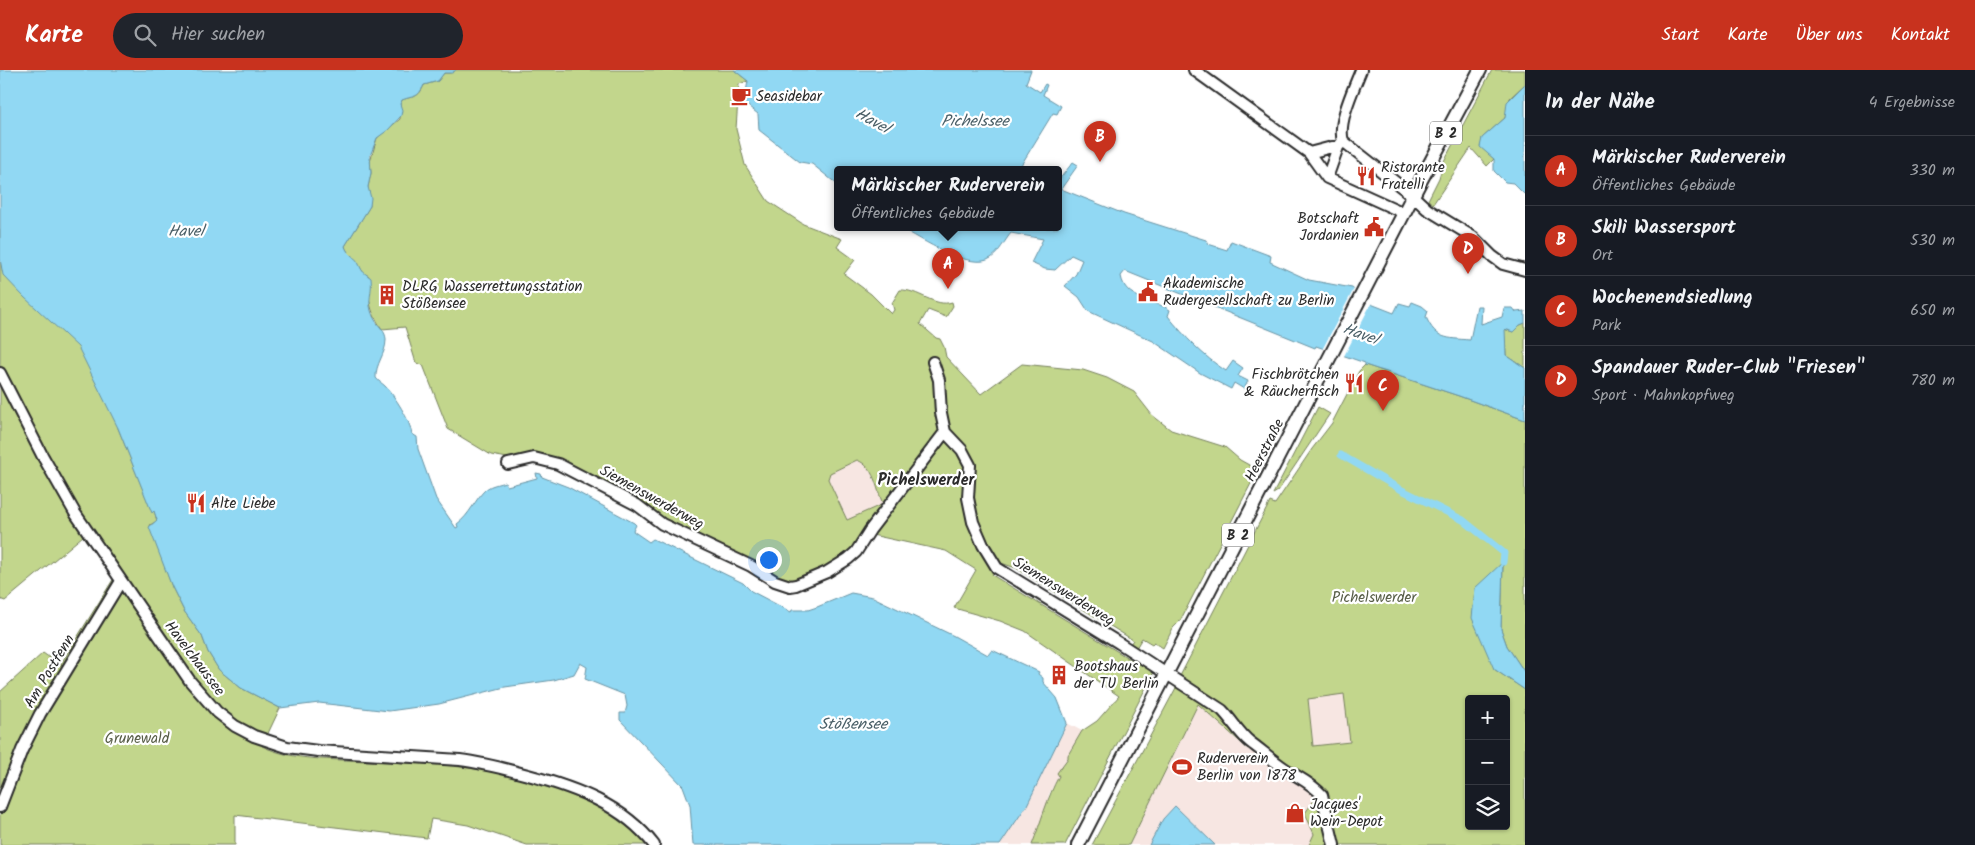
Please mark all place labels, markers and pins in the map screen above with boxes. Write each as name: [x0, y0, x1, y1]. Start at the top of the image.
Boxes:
cafe icon: Seasidebar: [730, 85, 752, 107]
place label: Seasidebar: [756, 85, 823, 109]
pin: B: [1084, 121, 1116, 162]
place label: Ristorante Fratelli: [1381, 156, 1445, 197]
restaurant icon: Ristorante Fratelli: [1355, 165, 1377, 187]
place label: Botschaft Jordanien: [1297, 207, 1359, 248]
public building icon: Botschaft Jordanien: [1363, 216, 1385, 238]
pin: D: [1452, 233, 1484, 274]
pin: A: [932, 248, 964, 289]
place label: Akademische Rudergesellschaft zu Berlin: [1163, 272, 1334, 313]
place label: DLRG Wasserrettungsstation Stößensee: [402, 275, 583, 316]
public building icon: Akademische Rudergesellschaft zu Berlin: [1137, 281, 1159, 303]
building icon: DLRG Wasserrettungsstation Stößensee: [376, 284, 398, 306]
place label: Fischbrötchen & Räucherfisch: [1244, 363, 1339, 404]
pin: C: [1367, 370, 1399, 411]
restaurant icon: Fischbrötchen & Räucherfisch: [1343, 372, 1365, 394]
restaurant icon: Alte Liebe: [185, 492, 207, 514]
place label: Alte Liebe: [211, 492, 276, 516]
place label: Bootshaus der TU Berlin: [1074, 655, 1159, 696]
building icon: Bootshaus der TU Berlin: [1048, 664, 1070, 686]
place label: Ruderverein Berlin von 1878: [1197, 747, 1297, 788]
sports icon: Ruderverein Berlin von 1878: [1171, 756, 1193, 778]
place label: Jacques' Wein-Depot: [1310, 793, 1383, 834]
shop icon: Jacques' Wein-Depot: [1284, 802, 1306, 824]

